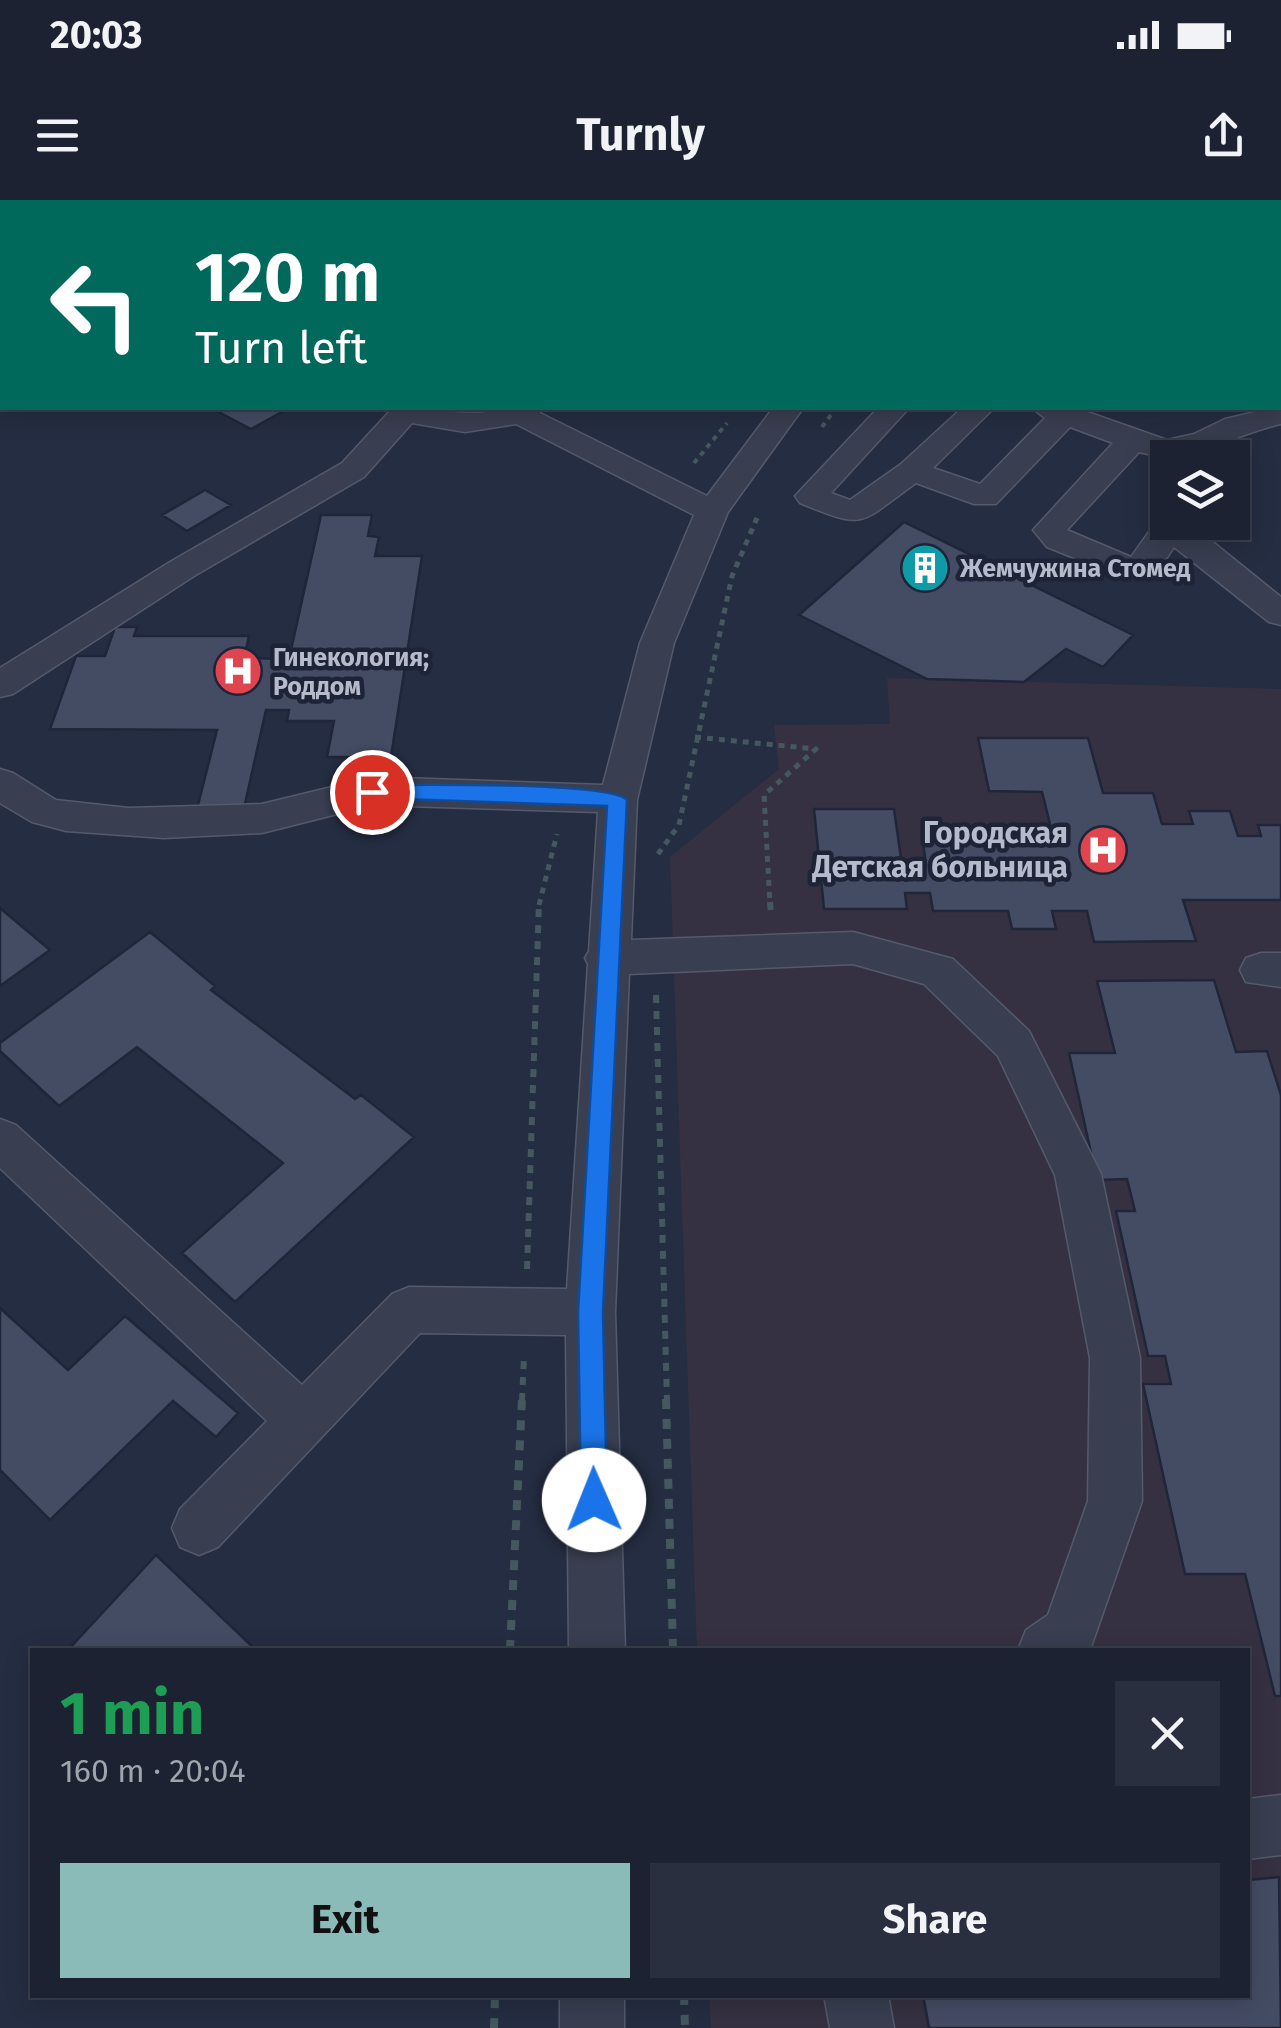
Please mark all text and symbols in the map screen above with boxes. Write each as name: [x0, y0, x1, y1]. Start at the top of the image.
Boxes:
text: 20:03: [50, 12, 143, 58]
icon: menu: [30, 108, 85, 163]
text: Turnly: [576, 108, 705, 162]
icon: share: [1196, 108, 1251, 163]
text: 120 m: [195, 236, 380, 320]
icon: left: [30, 240, 160, 370]
text: Turn left: [195, 321, 367, 375]
map controls: [1150, 440, 1250, 540]
button: layers: [1150, 440, 1250, 540]
building icon: Жемчужина Стомед: [899, 542, 951, 594]
place label: Жемчужина Стомед: [959, 554, 1191, 584]
place label: Гинекология; Роддом: [273, 643, 429, 702]
hospital icon: Гинекология; Роддом: [212, 645, 264, 697]
pin: [330, 750, 415, 835]
icon: arrive: [345, 765, 400, 820]
place label: Городская Детская больница: [812, 815, 1068, 885]
hospital icon: Городская Детская больница: [1077, 824, 1129, 876]
position arrow: [542, 1448, 646, 1552]
text: 1 min: [60, 1678, 204, 1750]
button: close: [1115, 1681, 1220, 1786]
text: 160 m · 20:04: [60, 1752, 246, 1790]
button: Exit: [60, 1863, 630, 1978]
button: Share: [650, 1863, 1220, 1978]

